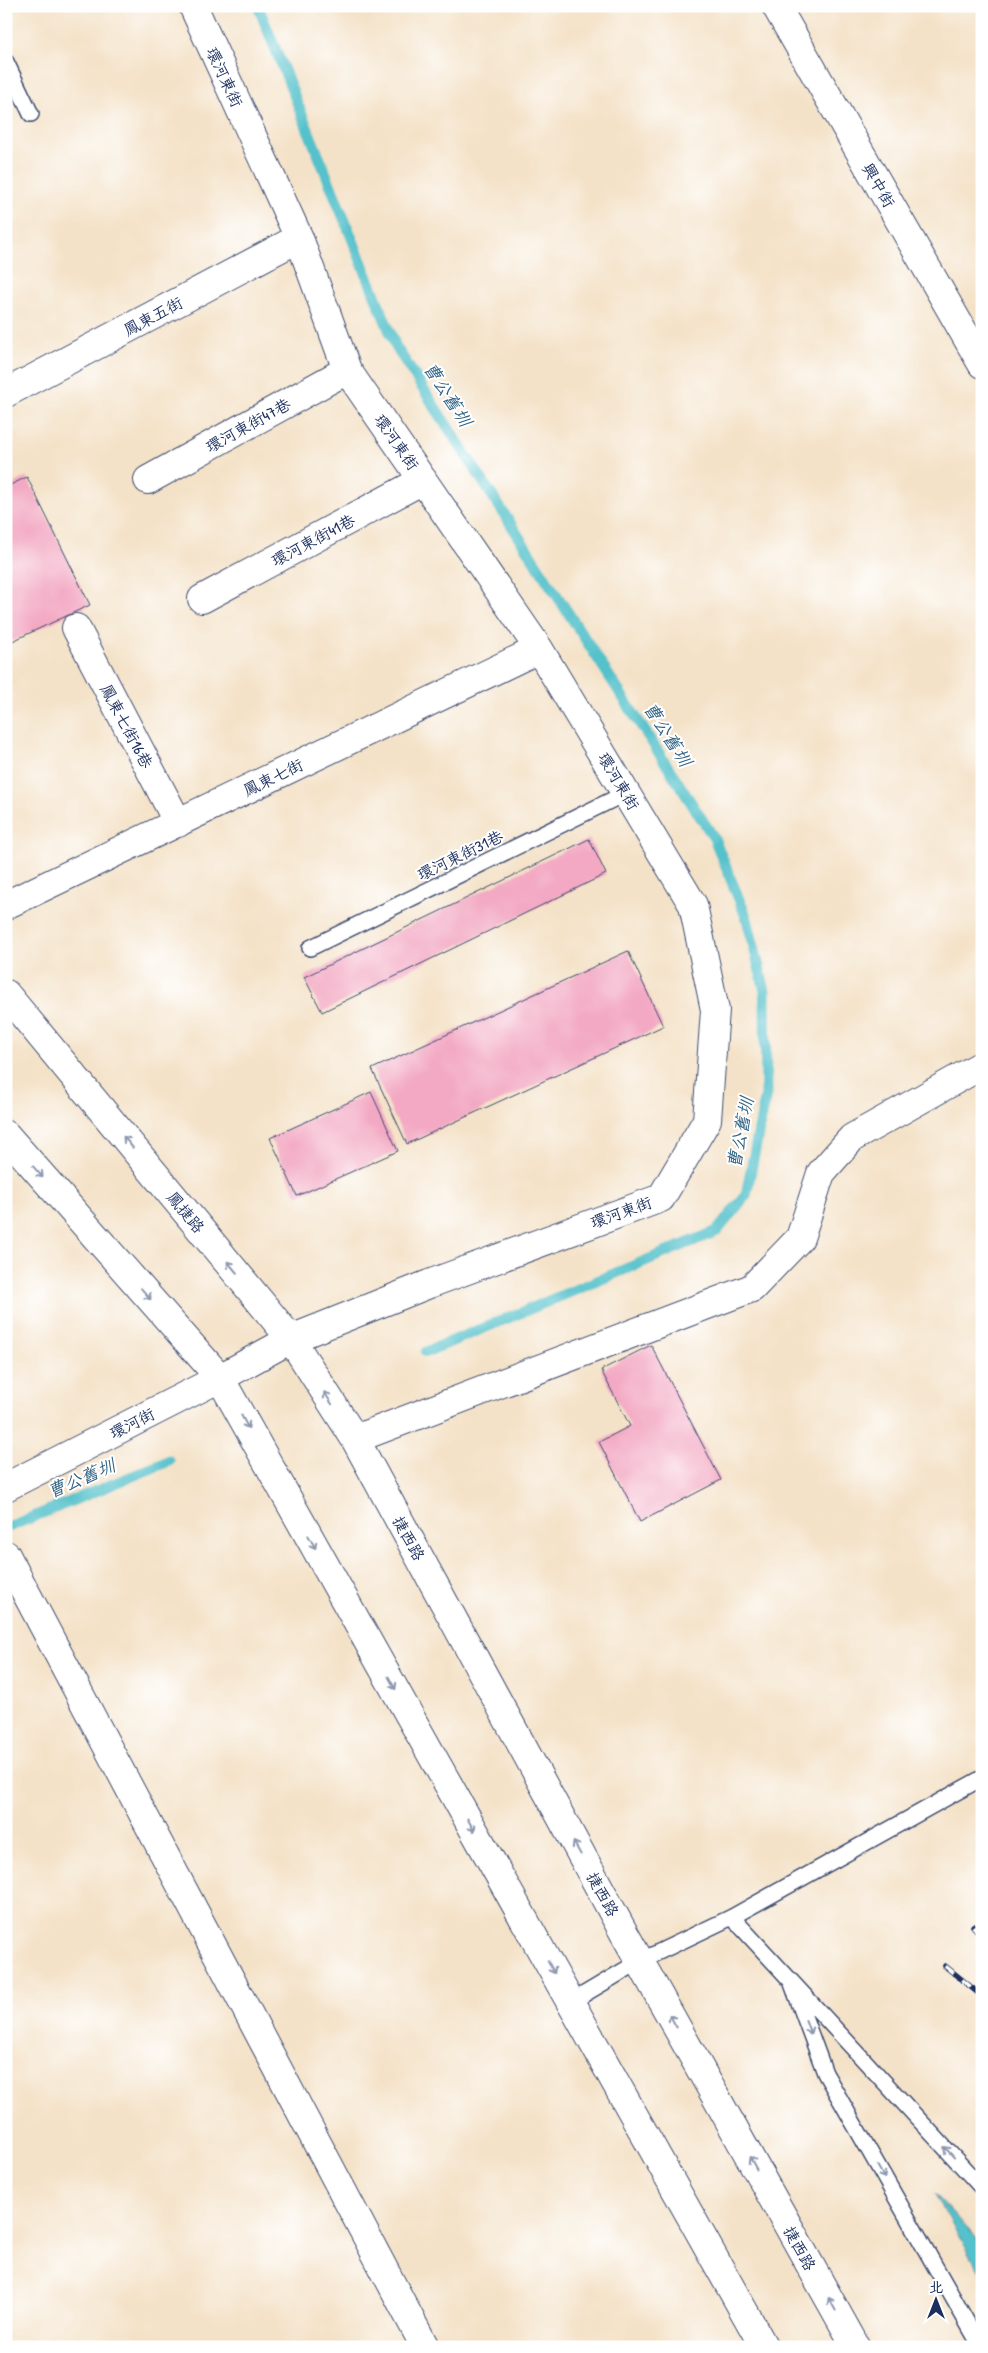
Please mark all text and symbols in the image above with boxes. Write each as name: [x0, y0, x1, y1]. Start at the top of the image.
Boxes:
street label: 環河東街: [202, 43, 248, 111]
street label: 興中街: [857, 159, 901, 211]
street label: 鳳東五街: [120, 291, 186, 341]
water label: 曹公舊圳: [418, 357, 479, 433]
street label: 環河東街47巷: [202, 393, 294, 457]
street label: 環河東街: [370, 409, 424, 475]
street label: 環河東街41巷: [267, 509, 359, 571]
street label: 鳳東七街16巷: [96, 680, 158, 772]
water label: 曹公舊圳: [638, 697, 699, 773]
street label: 環河東街: [593, 748, 645, 814]
street label: 鳳東七街: [239, 753, 307, 801]
street label: 環河東街31巷: [413, 825, 507, 885]
water label: 曹公舊圳: [721, 1093, 760, 1171]
one-way arrow: [123, 1136, 134, 1149]
one-way arrow: [33, 1165, 44, 1178]
street label: 鳳捷路: [162, 1187, 210, 1237]
street label: 環河東街: [587, 1191, 655, 1233]
one-way arrow: [226, 1261, 237, 1274]
one-way arrow: [140, 1287, 152, 1300]
one-way arrow: [323, 1391, 333, 1405]
street label: 環河街: [106, 1402, 158, 1444]
one-way arrow: [240, 1414, 250, 1428]
water label: 曹公舊圳: [43, 1452, 121, 1504]
street label: 捷西路: [388, 1512, 430, 1564]
one-way arrow: [308, 1534, 318, 1548]
one-way arrow: [387, 1676, 397, 1691]
one-way arrow: [467, 1817, 477, 1832]
one-way arrow: [572, 1841, 582, 1856]
street label: 捷西路: [582, 1868, 624, 1920]
one-way arrow: [546, 1959, 556, 1974]
one-way arrow: [668, 2013, 678, 2028]
one-way arrow: [804, 2019, 813, 2034]
one-way arrow: [943, 2145, 955, 2158]
one-way arrow: [747, 2156, 757, 2170]
one-way arrow: [876, 2164, 886, 2179]
street label: 捷西路: [779, 2222, 821, 2274]
north arrow: [910, 2276, 960, 2326]
text: 北: [929, 2277, 943, 2296]
one-way arrow: [827, 2298, 837, 2312]

